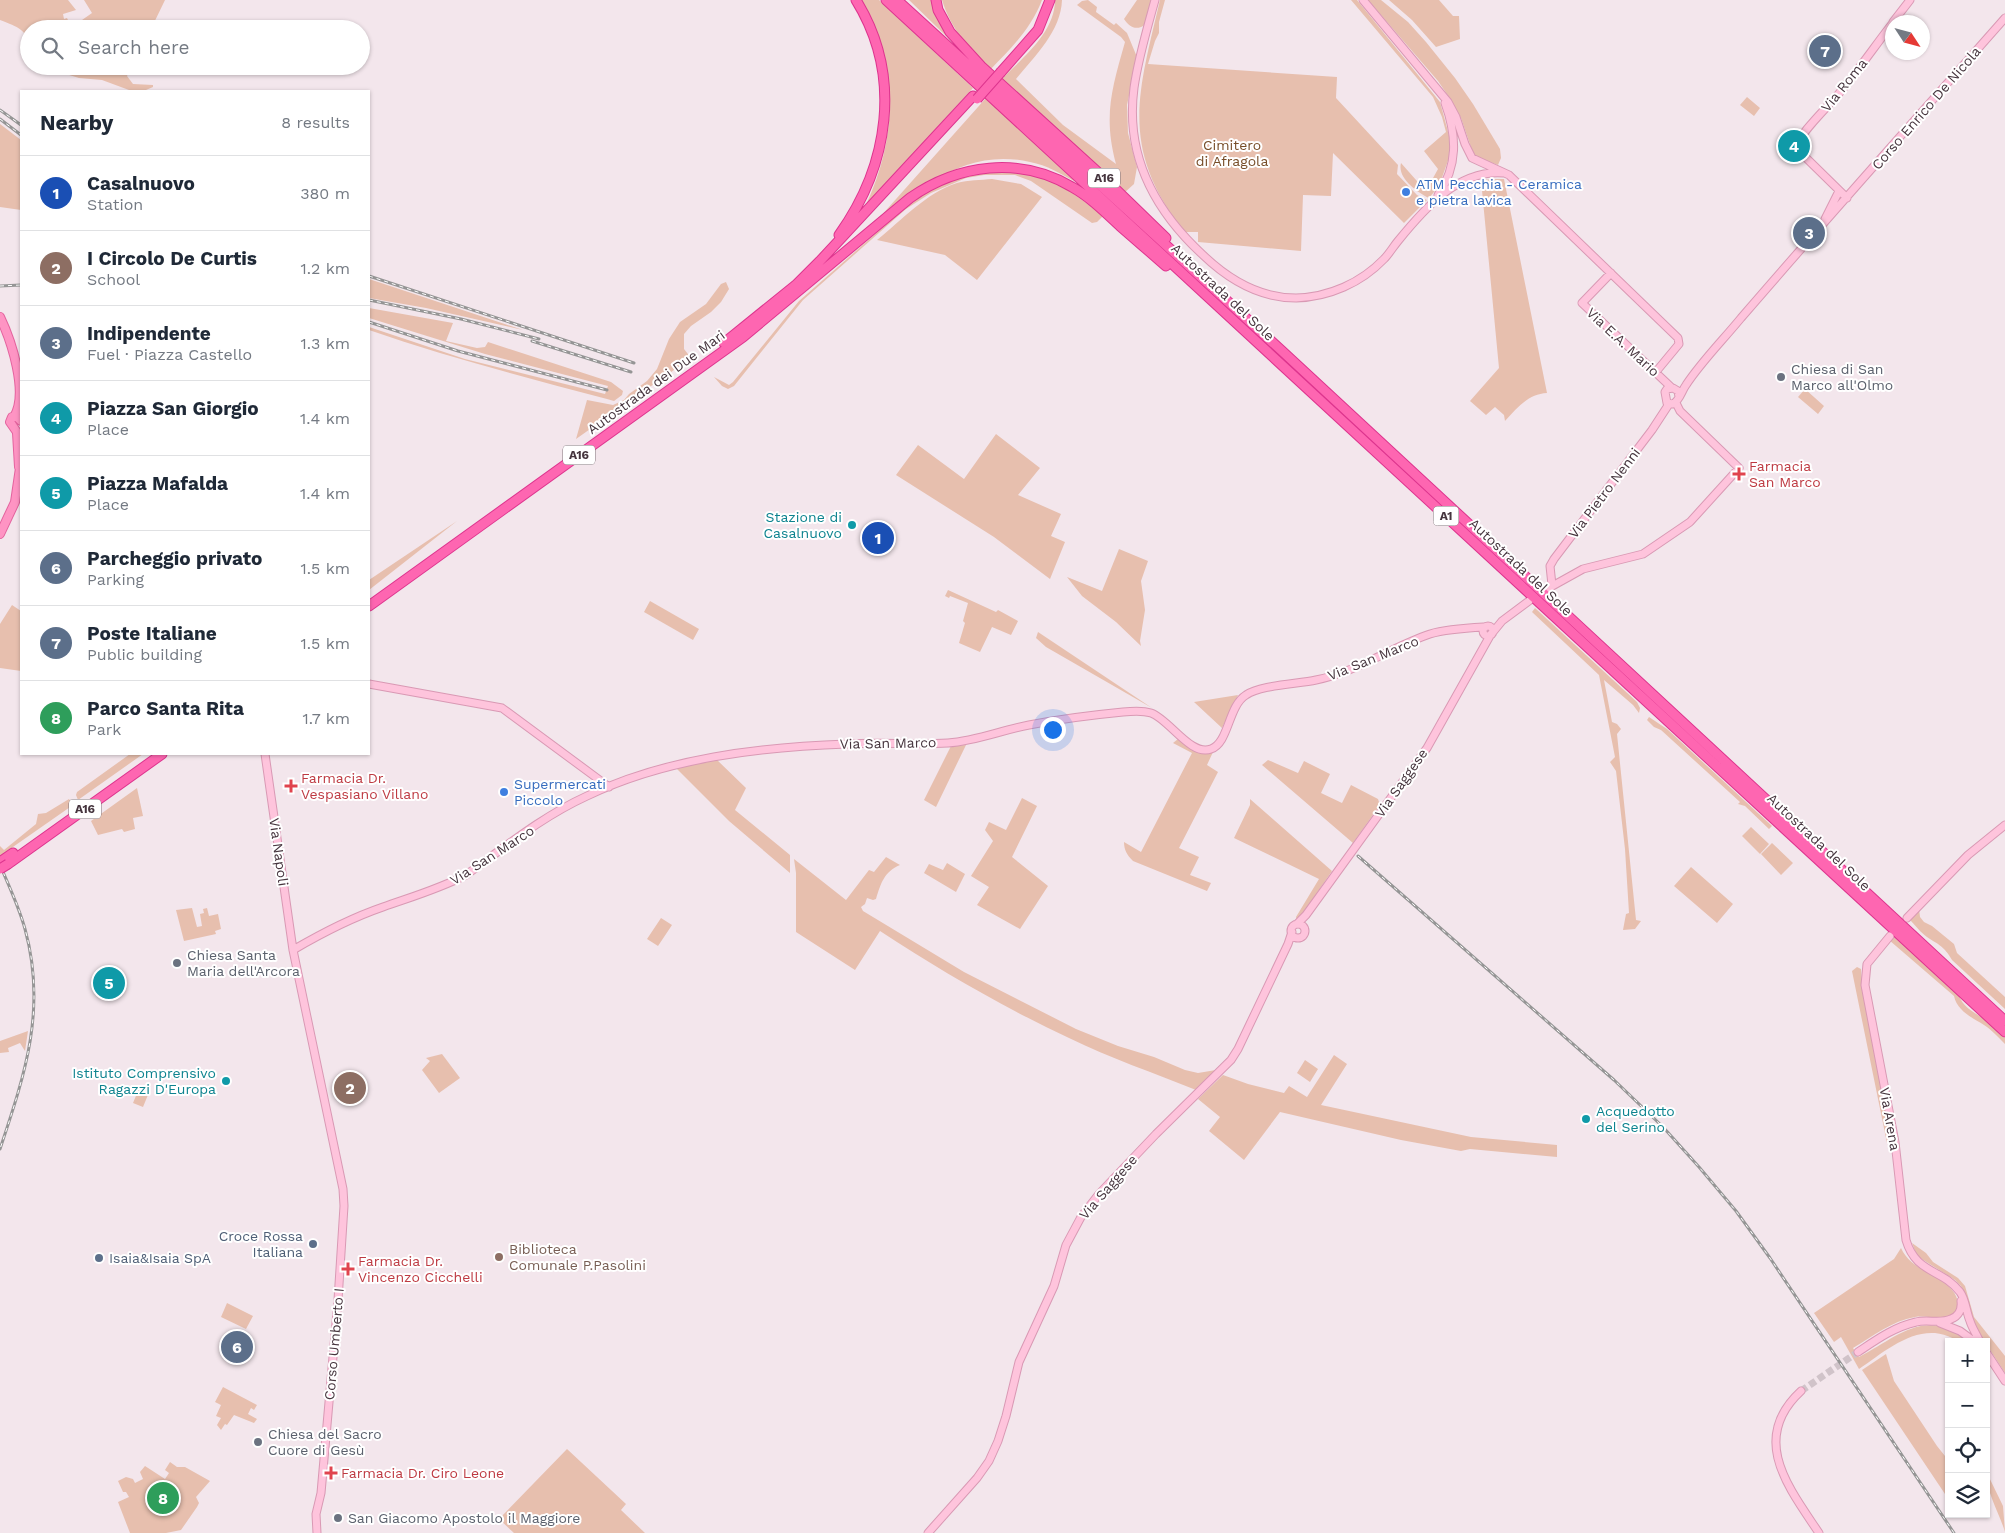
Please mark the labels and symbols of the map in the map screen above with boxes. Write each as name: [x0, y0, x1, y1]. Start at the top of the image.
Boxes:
north arrow: [1885, 15, 1930, 60]
pin: 7: [1809, 32, 1841, 70]
street label: Corso Enrico De Nicola: [1868, 43, 1984, 173]
street label: Via Roma: [1818, 55, 1870, 115]
pin: 4: [1778, 127, 1810, 165]
park label: Cimitero di Afragola: [1196, 137, 1268, 169]
road number: A16: [1088, 168, 1120, 188]
place label: ATM Pecchia - Ceramica e pietra lavica: [1416, 176, 1582, 208]
marker: ATM Pecchia - Ceramica e pietra lavica: [1400, 186, 1412, 198]
pin: 3: [1793, 214, 1825, 252]
street label: Autostrada del Sole: [1168, 240, 1278, 344]
street label: Via E.A. Mario: [1583, 304, 1663, 380]
street label: Autostrada dei Due Mari: [584, 327, 728, 437]
place label: Chiesa di San Marco all'Olmo: [1791, 361, 1893, 393]
marker: Chiesa di San Marco all'Olmo: [1775, 371, 1787, 383]
street label: Via Pietro Nenni: [1565, 445, 1643, 541]
road number: A16: [563, 446, 595, 464]
place label: Farmacia San Marco: [1749, 458, 1821, 490]
marker: Farmacia San Marco: [1733, 468, 1745, 480]
road number: A1: [1434, 506, 1458, 526]
place label: Stazione di Casalnuovo: [764, 509, 842, 541]
street label: Autostrada del Sole: [1466, 515, 1576, 619]
marker: Stazione di Casalnuovo: [846, 519, 858, 531]
pin: 1: [862, 519, 894, 557]
street label: Via San Marco: [1325, 632, 1421, 684]
your location: [1040, 717, 1066, 743]
street label: Via San Marco: [839, 734, 937, 752]
street label: Via Saggese: [1371, 745, 1431, 821]
place label: Farmacia Dr. Vespasiano Villano: [301, 770, 428, 802]
place label: Supermercati Piccolo: [514, 776, 606, 808]
marker: Farmacia Dr. Vespasiano Villano: [285, 780, 297, 792]
marker: Supermercati Piccolo: [498, 786, 510, 798]
street label: Autostrada del Sole: [1764, 790, 1874, 894]
road number: A16: [69, 800, 101, 819]
street label: Via Napoli: [266, 817, 292, 887]
street label: Via San Marco: [447, 822, 537, 888]
place label: Chiesa Santa Maria dell'Arcora: [187, 947, 300, 979]
marker: Chiesa Santa Maria dell'Arcora: [171, 957, 183, 969]
pin: 5: [93, 964, 125, 1002]
place label: Istituto Comprensivo Ragazzi D'Europa: [72, 1065, 216, 1097]
pin: 2: [334, 1069, 366, 1107]
marker: Istituto Comprensivo Ragazzi D'Europa: [220, 1075, 232, 1087]
street label: Via Arena: [1877, 1086, 1903, 1152]
place label: Acquedotto del Serino: [1596, 1103, 1675, 1135]
marker: Acquedotto del Serino: [1580, 1113, 1592, 1125]
street label: Via Saggese: [1076, 1151, 1140, 1223]
place label: Croce Rossa Italiana: [219, 1228, 303, 1260]
marker: Croce Rossa Italiana: [307, 1238, 319, 1250]
place label: Biblioteca Comunale P.Pasolini: [509, 1241, 646, 1273]
place label: Isaia&Isaia SpA: [109, 1250, 211, 1266]
marker: Biblioteca Comunale P.Pasolini: [493, 1251, 505, 1263]
marker: Isaia&Isaia SpA: [93, 1252, 105, 1264]
place label: Farmacia Dr. Vincenzo Cicchelli: [358, 1253, 483, 1285]
marker: Farmacia Dr. Vincenzo Cicchelli: [342, 1263, 354, 1275]
street label: Corso Umberto I: [321, 1287, 347, 1401]
pin: 6: [221, 1328, 253, 1366]
place label: Chiesa del Sacro Cuore di Gesù: [268, 1426, 382, 1458]
marker: Chiesa del Sacro Cuore di Gesù: [252, 1436, 264, 1448]
place label: Farmacia Dr. Ciro Leone: [341, 1465, 504, 1481]
marker: Farmacia Dr. Ciro Leone: [325, 1467, 337, 1479]
pin: 8: [147, 1479, 179, 1517]
place label: San Giacomo Apostolo il Maggiore: [348, 1510, 580, 1526]
marker: San Giacomo Apostolo il Maggiore: [332, 1512, 344, 1524]

